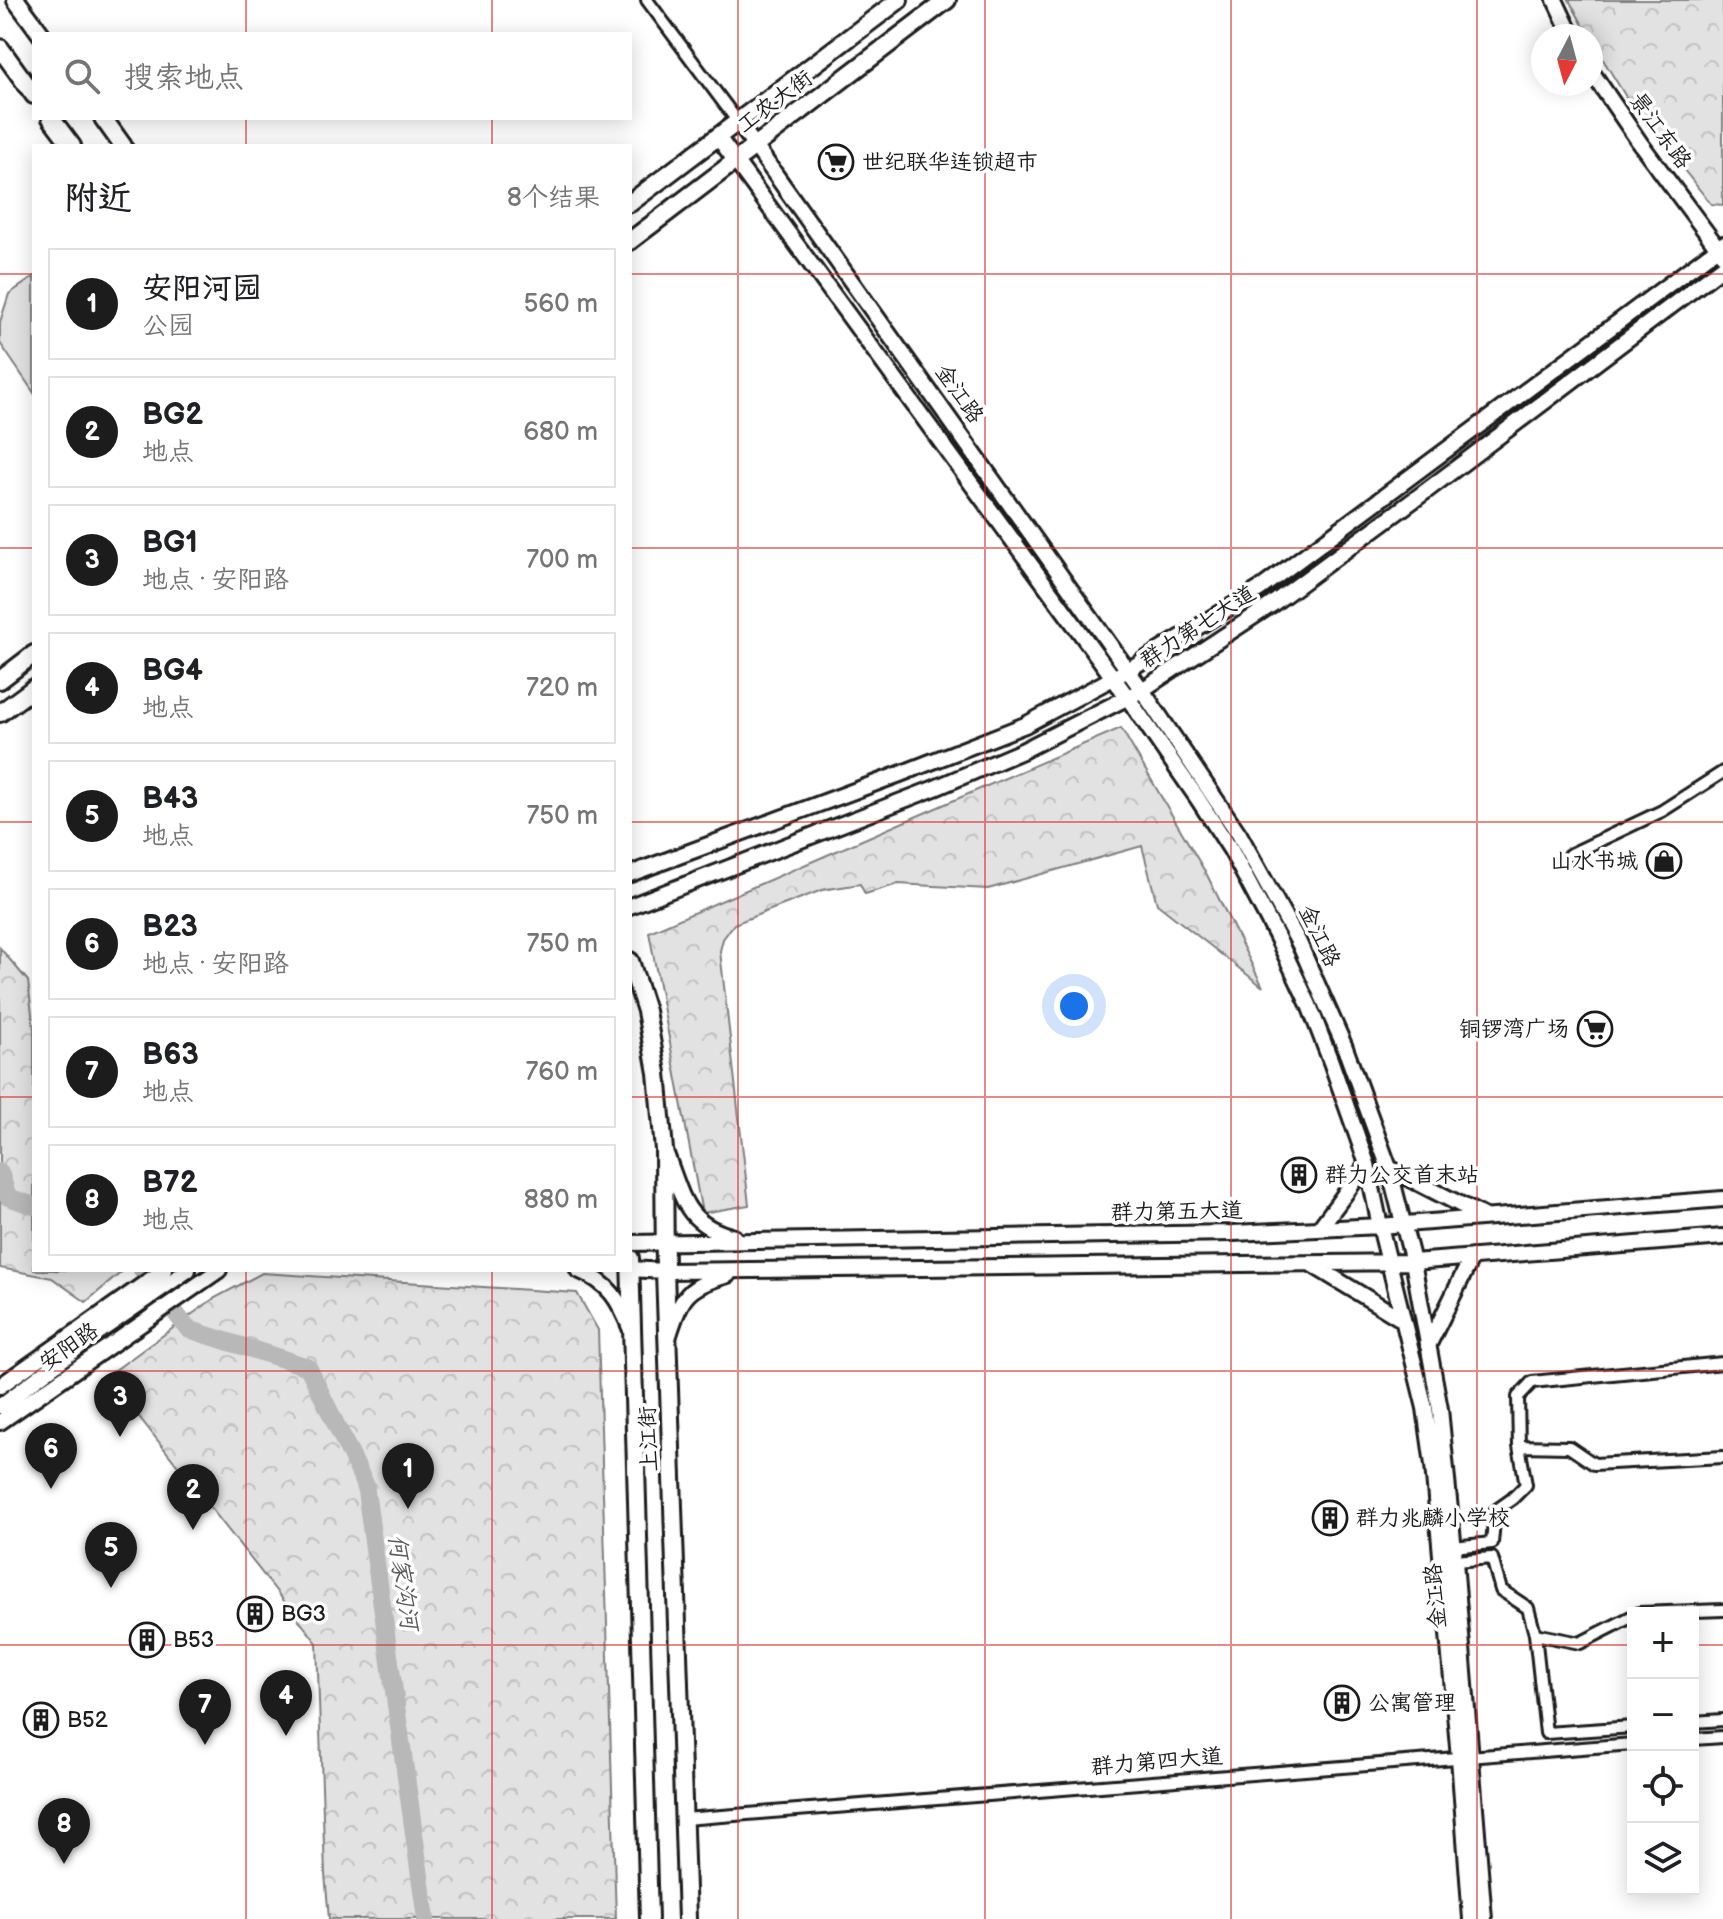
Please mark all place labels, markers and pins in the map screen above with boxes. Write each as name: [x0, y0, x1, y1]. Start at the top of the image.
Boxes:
supermarket icon: 世纪联华连锁超市: [817, 143, 855, 181]
place label: 世纪联华连锁超市: [862, 149, 1038, 176]
shop icon: 山水书城: [1645, 842, 1683, 880]
place label: 山水书城: [1550, 848, 1638, 875]
supermarket icon: 铜锣湾广场: [1576, 1010, 1614, 1048]
place label: 铜锣湾广场: [1459, 1016, 1569, 1043]
building icon: 群力公交首末站: [1280, 1156, 1318, 1194]
place label: 群力公交首末站: [1325, 1162, 1479, 1189]
pin: 3: [94, 1371, 146, 1437]
pin: 6: [25, 1423, 77, 1489]
pin: 1: [382, 1443, 434, 1509]
pin: 2: [167, 1464, 219, 1530]
building icon: 群力兆麟小学校: [1311, 1499, 1349, 1537]
place label: 群力兆麟小学校: [1356, 1505, 1510, 1532]
pin: 5: [85, 1522, 137, 1588]
building icon: BG3: [236, 1595, 274, 1633]
place label: BG3: [281, 1601, 326, 1628]
building icon: B53: [128, 1621, 166, 1659]
place label: B53: [173, 1627, 214, 1654]
pin: 4: [260, 1670, 312, 1736]
pin: 7: [179, 1679, 231, 1745]
building icon: 公寓管理: [1323, 1684, 1361, 1722]
place label: 公寓管理: [1368, 1690, 1456, 1717]
building icon: B52: [22, 1701, 60, 1739]
place label: B52: [67, 1707, 108, 1734]
pin: 8: [38, 1798, 90, 1864]

